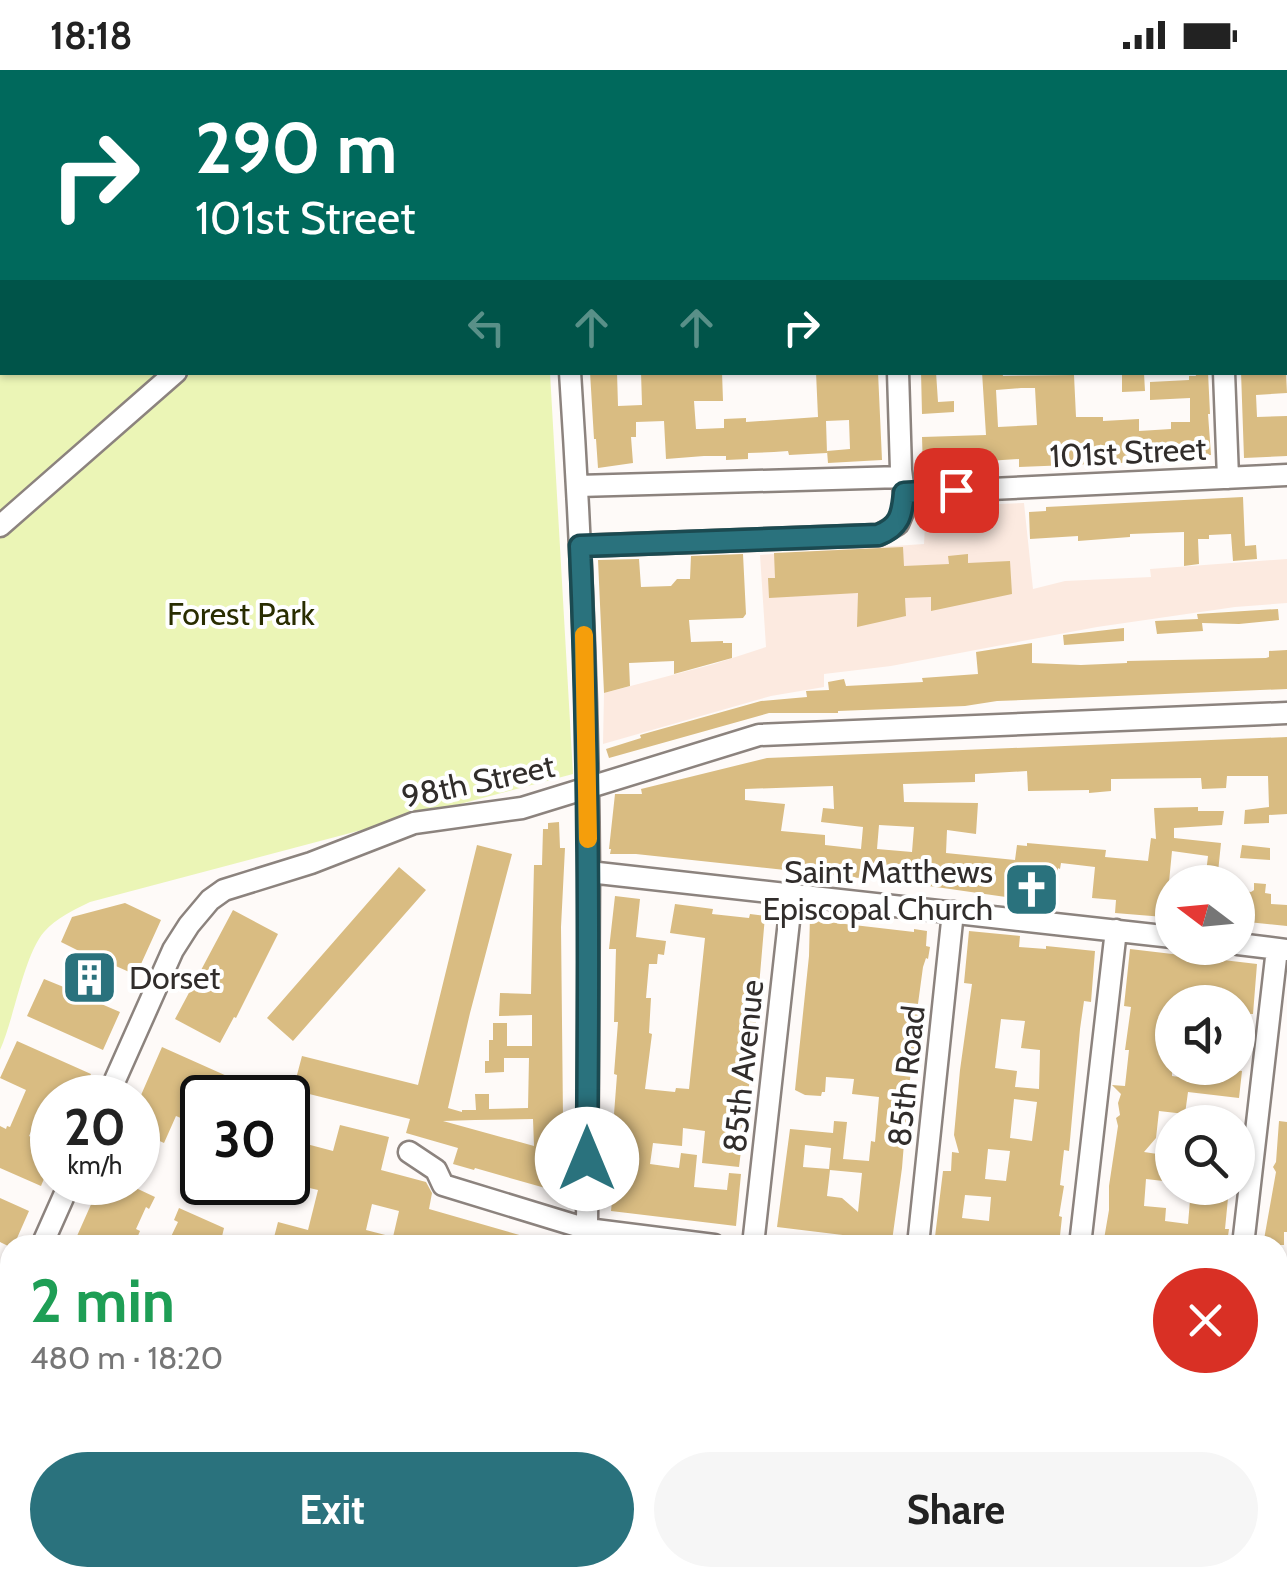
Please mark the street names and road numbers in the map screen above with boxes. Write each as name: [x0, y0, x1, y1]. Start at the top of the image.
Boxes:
street label: 101st Street: [1049, 428, 1207, 476]
street label: 98th Street: [398, 746, 558, 816]
street label: 85th Avenue: [715, 978, 771, 1154]
street label: 85th Road: [879, 1004, 933, 1148]

